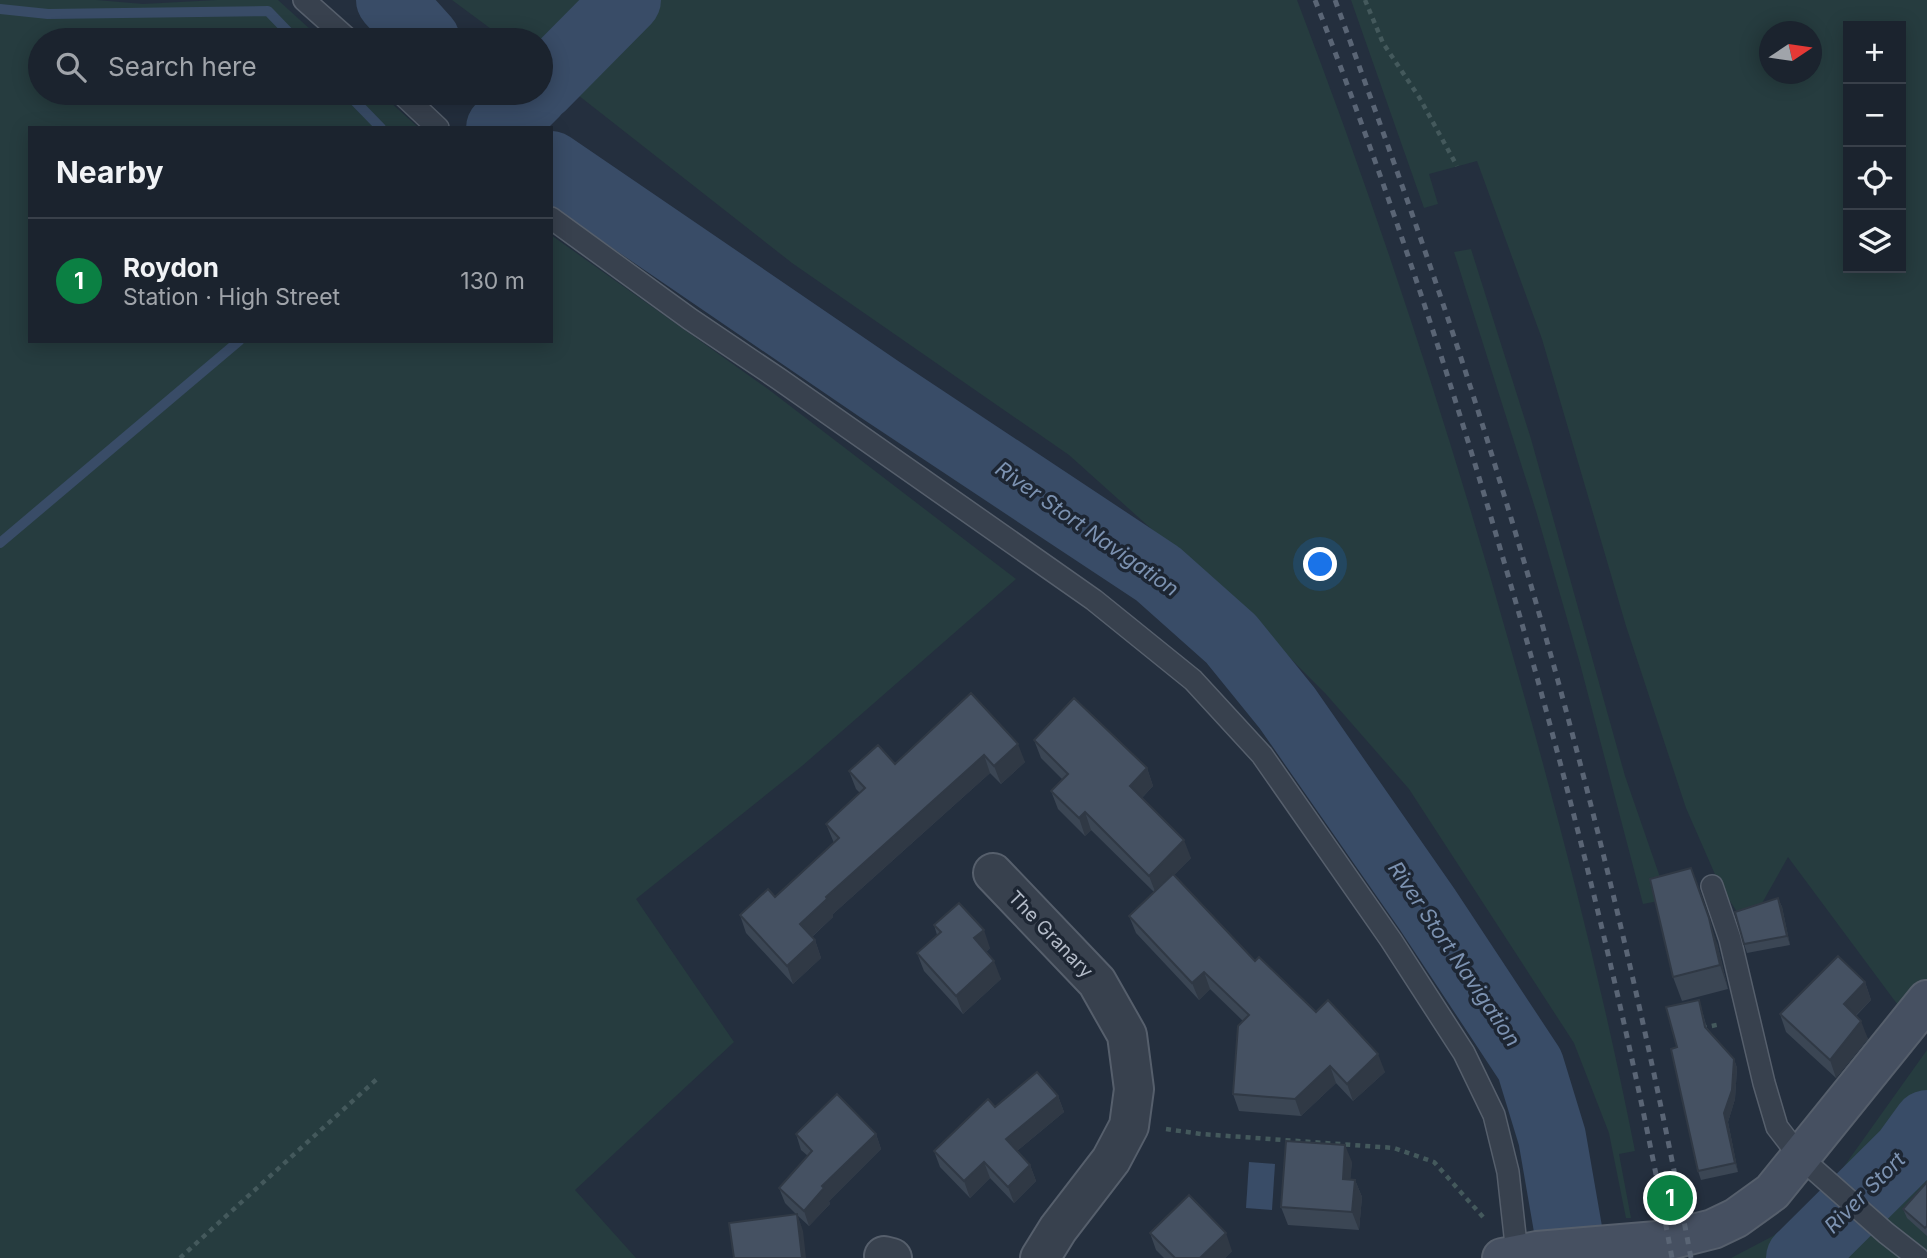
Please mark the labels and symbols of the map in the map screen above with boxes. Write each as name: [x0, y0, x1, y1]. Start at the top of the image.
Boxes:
north arrow: [1759, 21, 1822, 84]
water label: River Stort Navigation: [991, 456, 1184, 601]
your location: [1303, 547, 1337, 581]
water label: River Stort Navigation: [1383, 856, 1526, 1051]
street label: The Granary: [1003, 886, 1098, 983]
water label: River Stort: [1819, 1146, 1911, 1238]
pin: 1: [1647, 1172, 1693, 1224]

